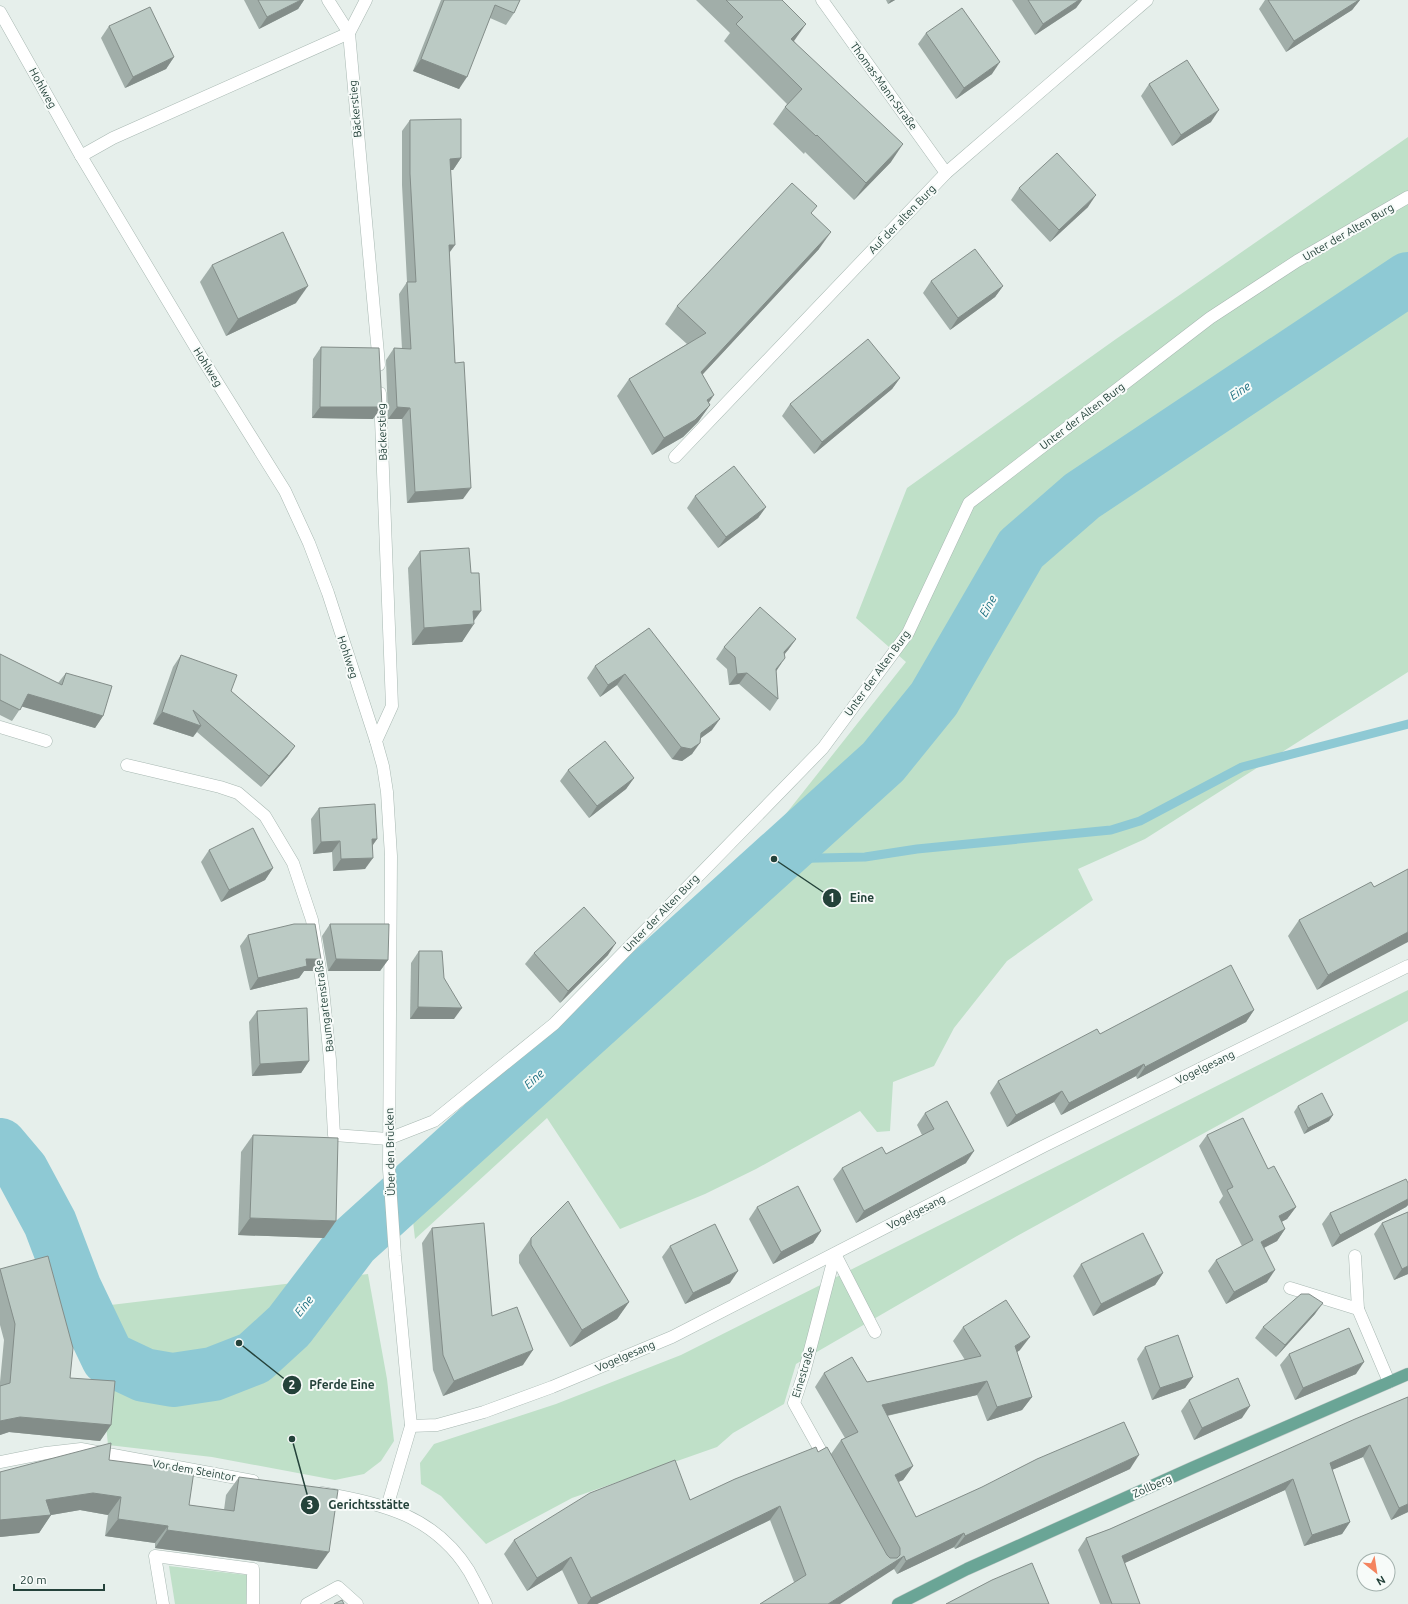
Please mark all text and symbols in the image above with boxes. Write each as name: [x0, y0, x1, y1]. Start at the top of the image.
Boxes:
street label: Thomas-Mann-Straße: [848, 40, 920, 132]
street label: Hohlweg: [27, 66, 59, 110]
street label: Bäckerstieg: [347, 80, 363, 138]
street label: Auf der alten Burg: [866, 182, 938, 256]
street label: Unter der Alten Burg: [1300, 201, 1396, 263]
street label: Hohlweg: [191, 345, 225, 389]
water label: Eine: [1227, 379, 1253, 402]
street label: Unter der Alten Burg: [1037, 380, 1127, 452]
street label: Bäckerstieg: [375, 403, 389, 461]
water label: Eine: [976, 593, 999, 619]
street label: Unter der Alten Burg: [842, 628, 912, 718]
street label: Hohlweg: [335, 634, 361, 680]
street label: Unter der Alten Burg: [621, 872, 701, 954]
callout: Eine: [822, 886, 882, 910]
text: 1: [829, 891, 835, 904]
text: Eine: [850, 891, 874, 904]
street label: Baumgartenstraße: [312, 959, 336, 1053]
street label: Vogelgesang: [1174, 1048, 1236, 1086]
water label: Eine: [521, 1066, 546, 1091]
street label: Über den Brücken: [383, 1108, 397, 1196]
street label: Vogelgesang: [885, 1192, 947, 1232]
water label: Eine: [292, 1293, 316, 1318]
street label: Vogelgesang: [593, 1338, 657, 1374]
street label: Einestraße: [790, 1345, 816, 1399]
callout: Pferde Eine: [282, 1373, 383, 1397]
text: 2: [289, 1378, 296, 1391]
text: Pferde Eine: [309, 1378, 375, 1391]
street label: Vor dem Steintor: [151, 1457, 237, 1483]
street label: Zollberg: [1131, 1472, 1173, 1500]
callout: Gerichtsstätte: [300, 1493, 418, 1517]
text: 3: [307, 1498, 313, 1511]
text: Gerichtsstätte: [328, 1498, 410, 1511]
north arrow: [1356, 1552, 1396, 1592]
scale bar: [14, 1566, 104, 1592]
text: 20 m: [20, 1573, 47, 1586]
text: N: [1374, 1573, 1388, 1588]

